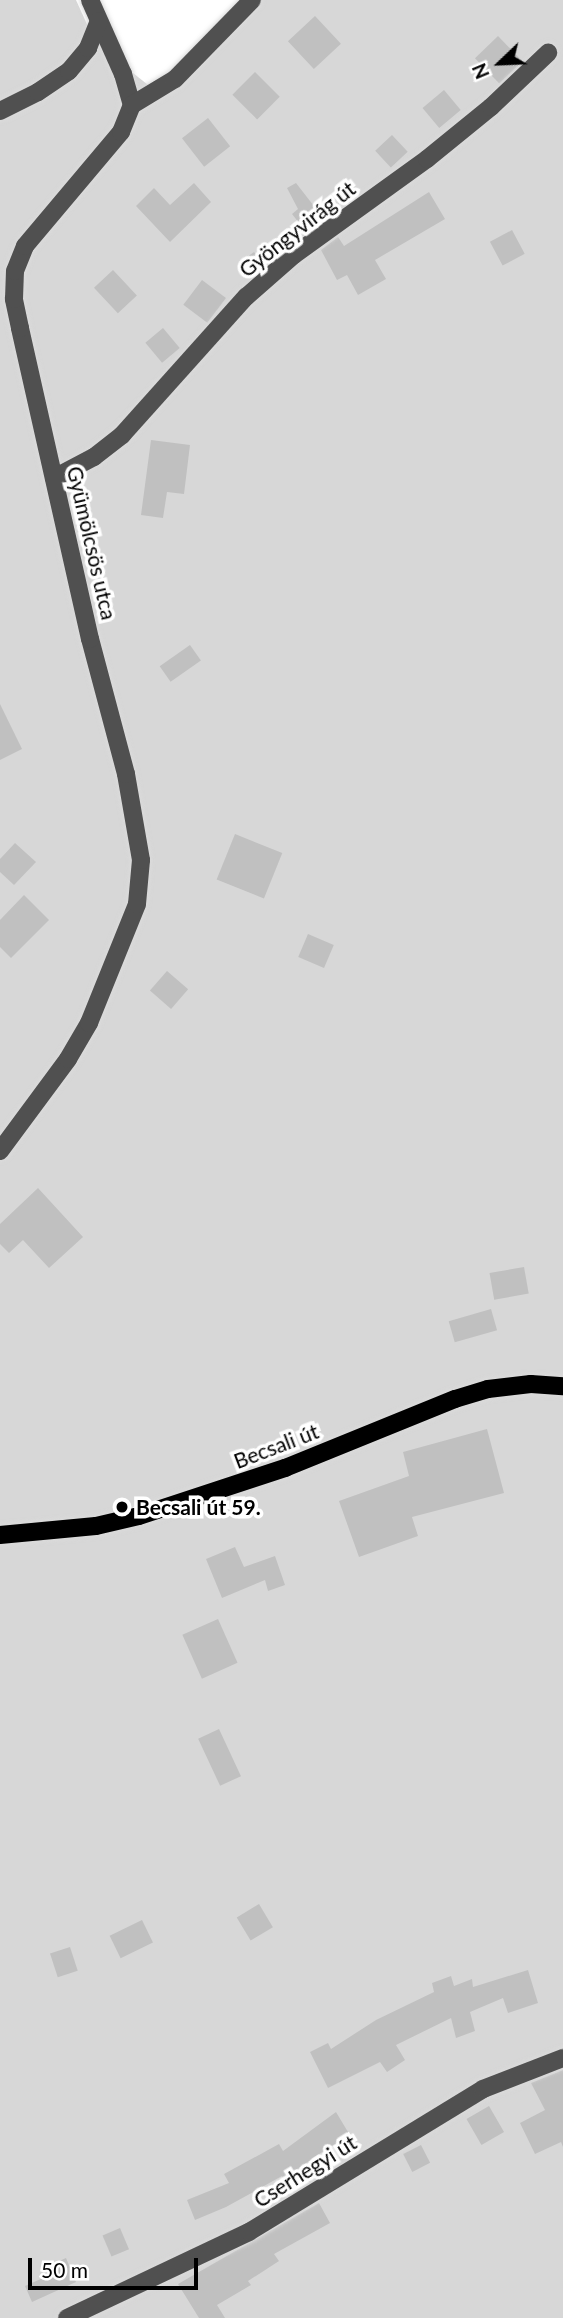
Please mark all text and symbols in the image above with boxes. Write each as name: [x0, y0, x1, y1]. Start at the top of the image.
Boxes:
north arrow: [465, 28, 535, 98]
text: N: [467, 60, 494, 83]
street label: Gyöngyvirág út: [234, 176, 360, 282]
street label: Gyümölcsös utca: [62, 464, 122, 622]
street label: Becsali út: [230, 1418, 322, 1474]
place label: Becsali út 59.: [136, 1494, 261, 1520]
marker: Becsali út 59.: [114, 1499, 130, 1515]
street label: Cserhegyi út: [249, 2130, 361, 2212]
scale bar: [32, 2244, 201, 2288]
text: 50 m: [41, 2257, 88, 2282]

